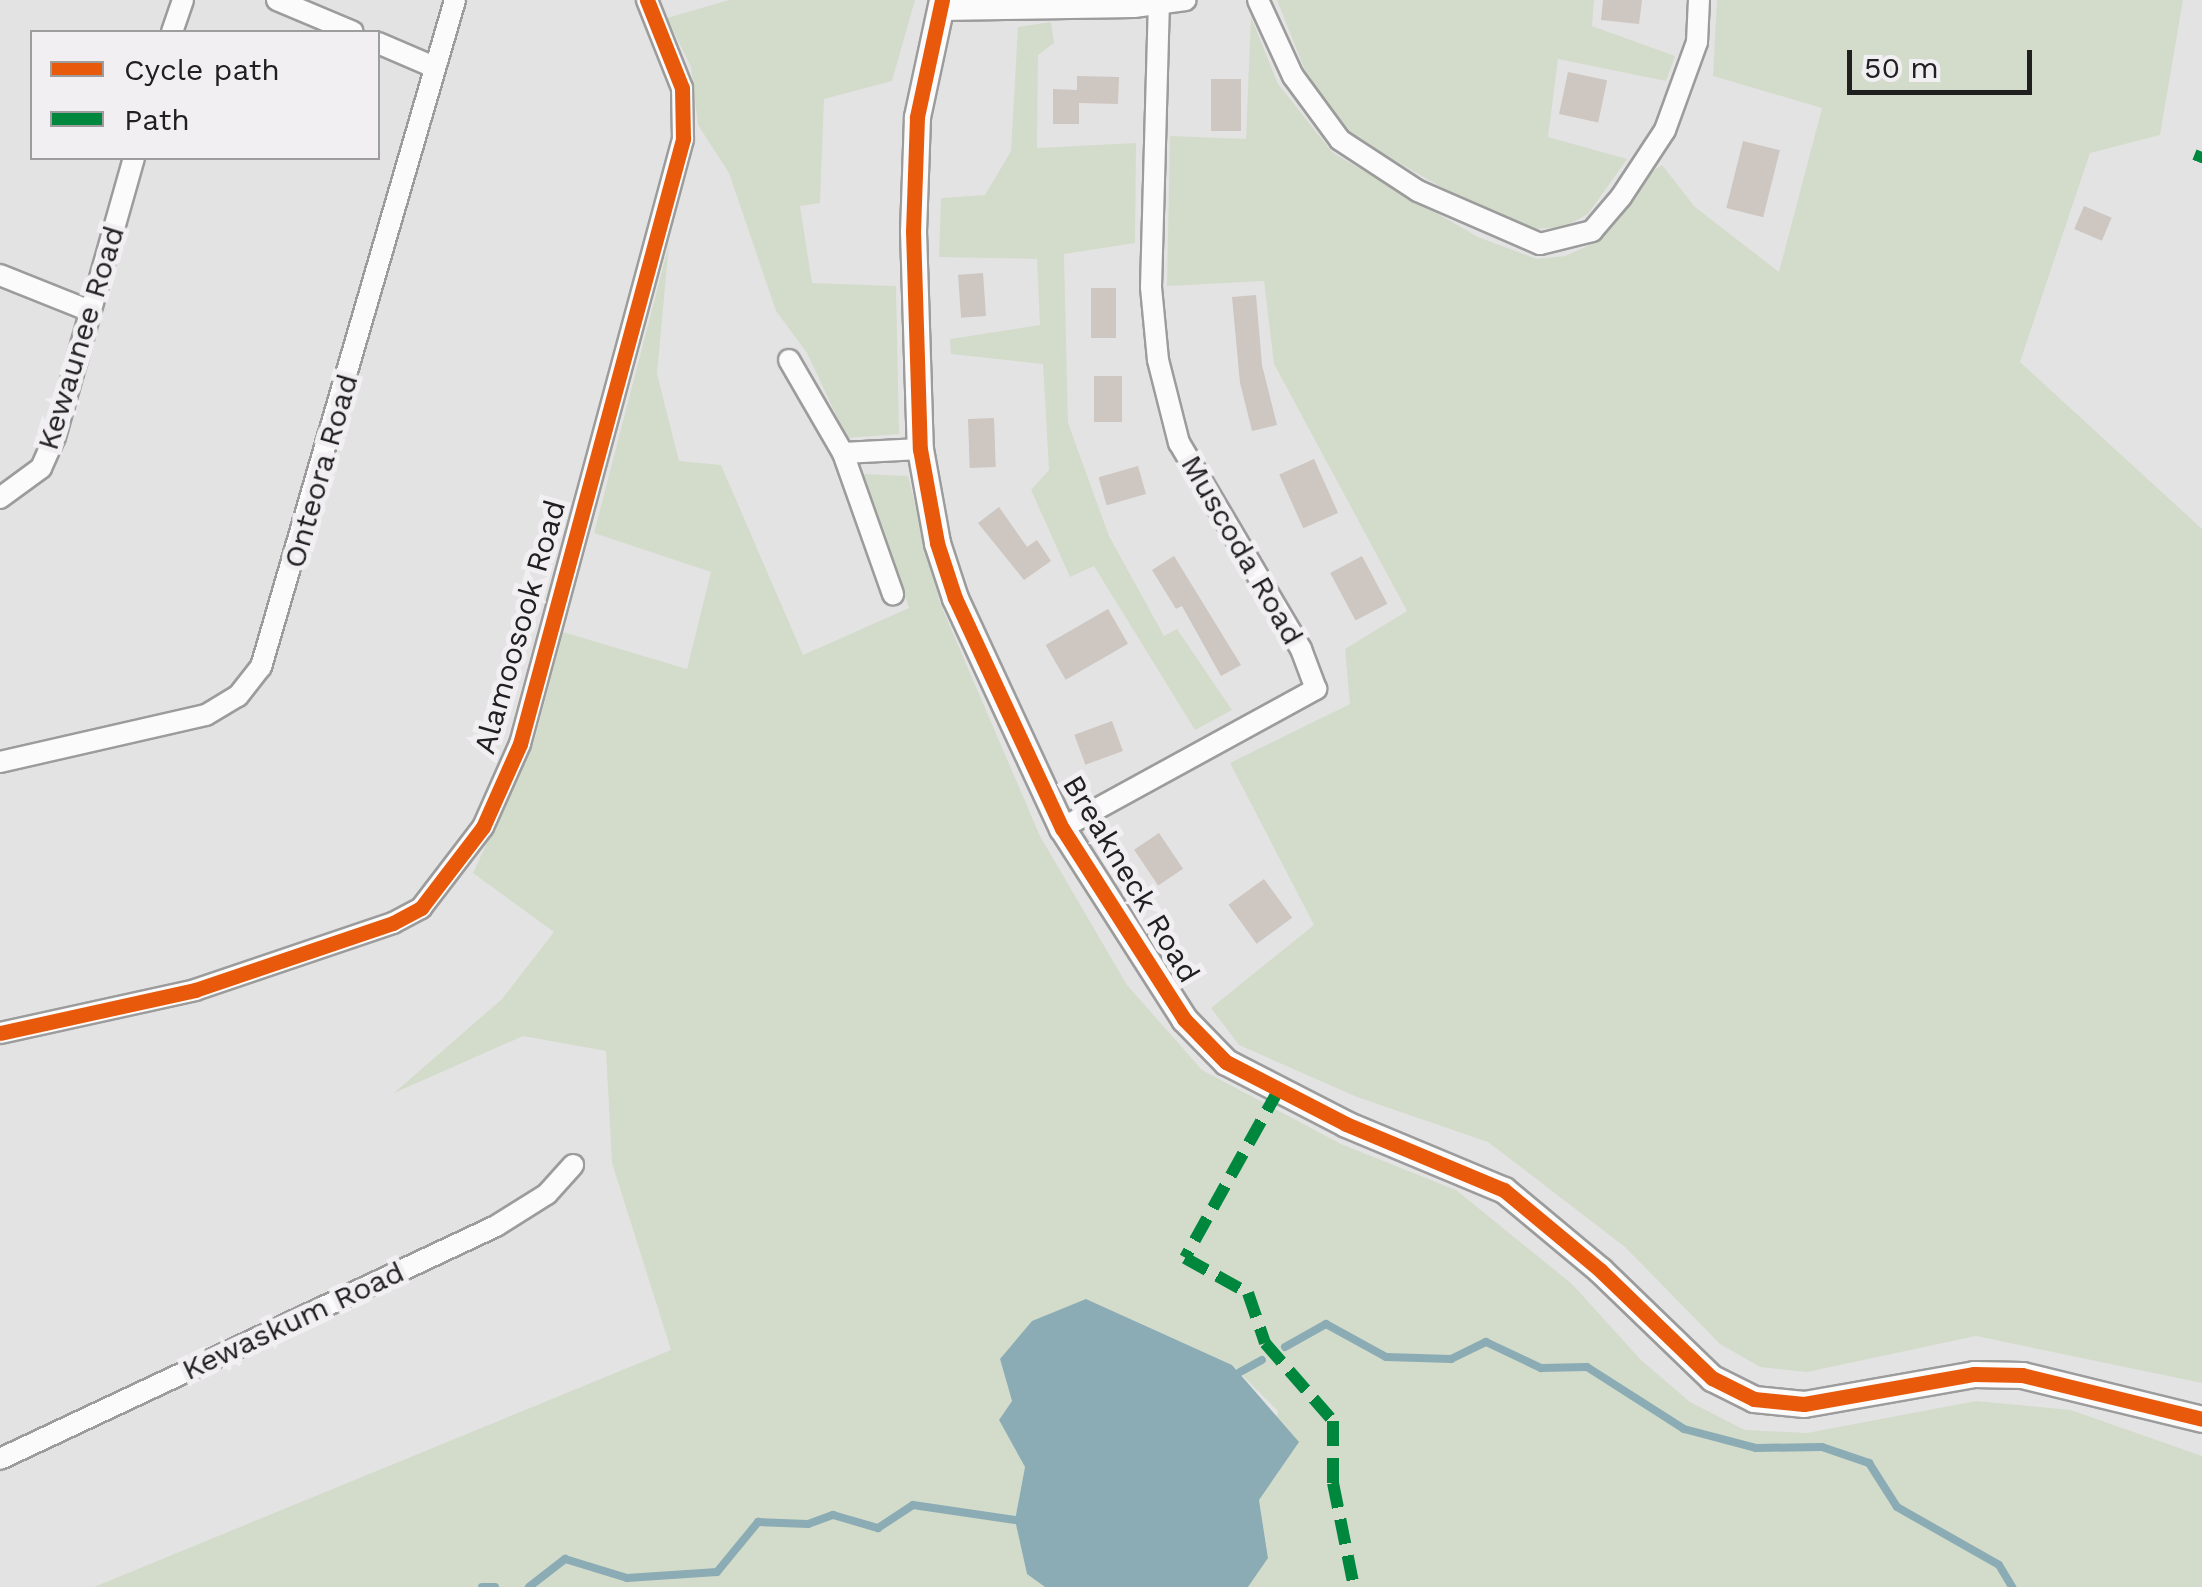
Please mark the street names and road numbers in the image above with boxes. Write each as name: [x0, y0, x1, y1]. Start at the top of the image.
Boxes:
street label: Kewaunee Road: [30, 222, 132, 454]
street label: Onteora Road: [276, 370, 366, 572]
street label: Muscoda Road: [1173, 448, 1311, 652]
street label: Alamoosook Road: [466, 496, 574, 758]
street label: Breakneck Road: [1055, 769, 1207, 989]
street label: Kewaskum Road: [176, 1254, 410, 1388]

